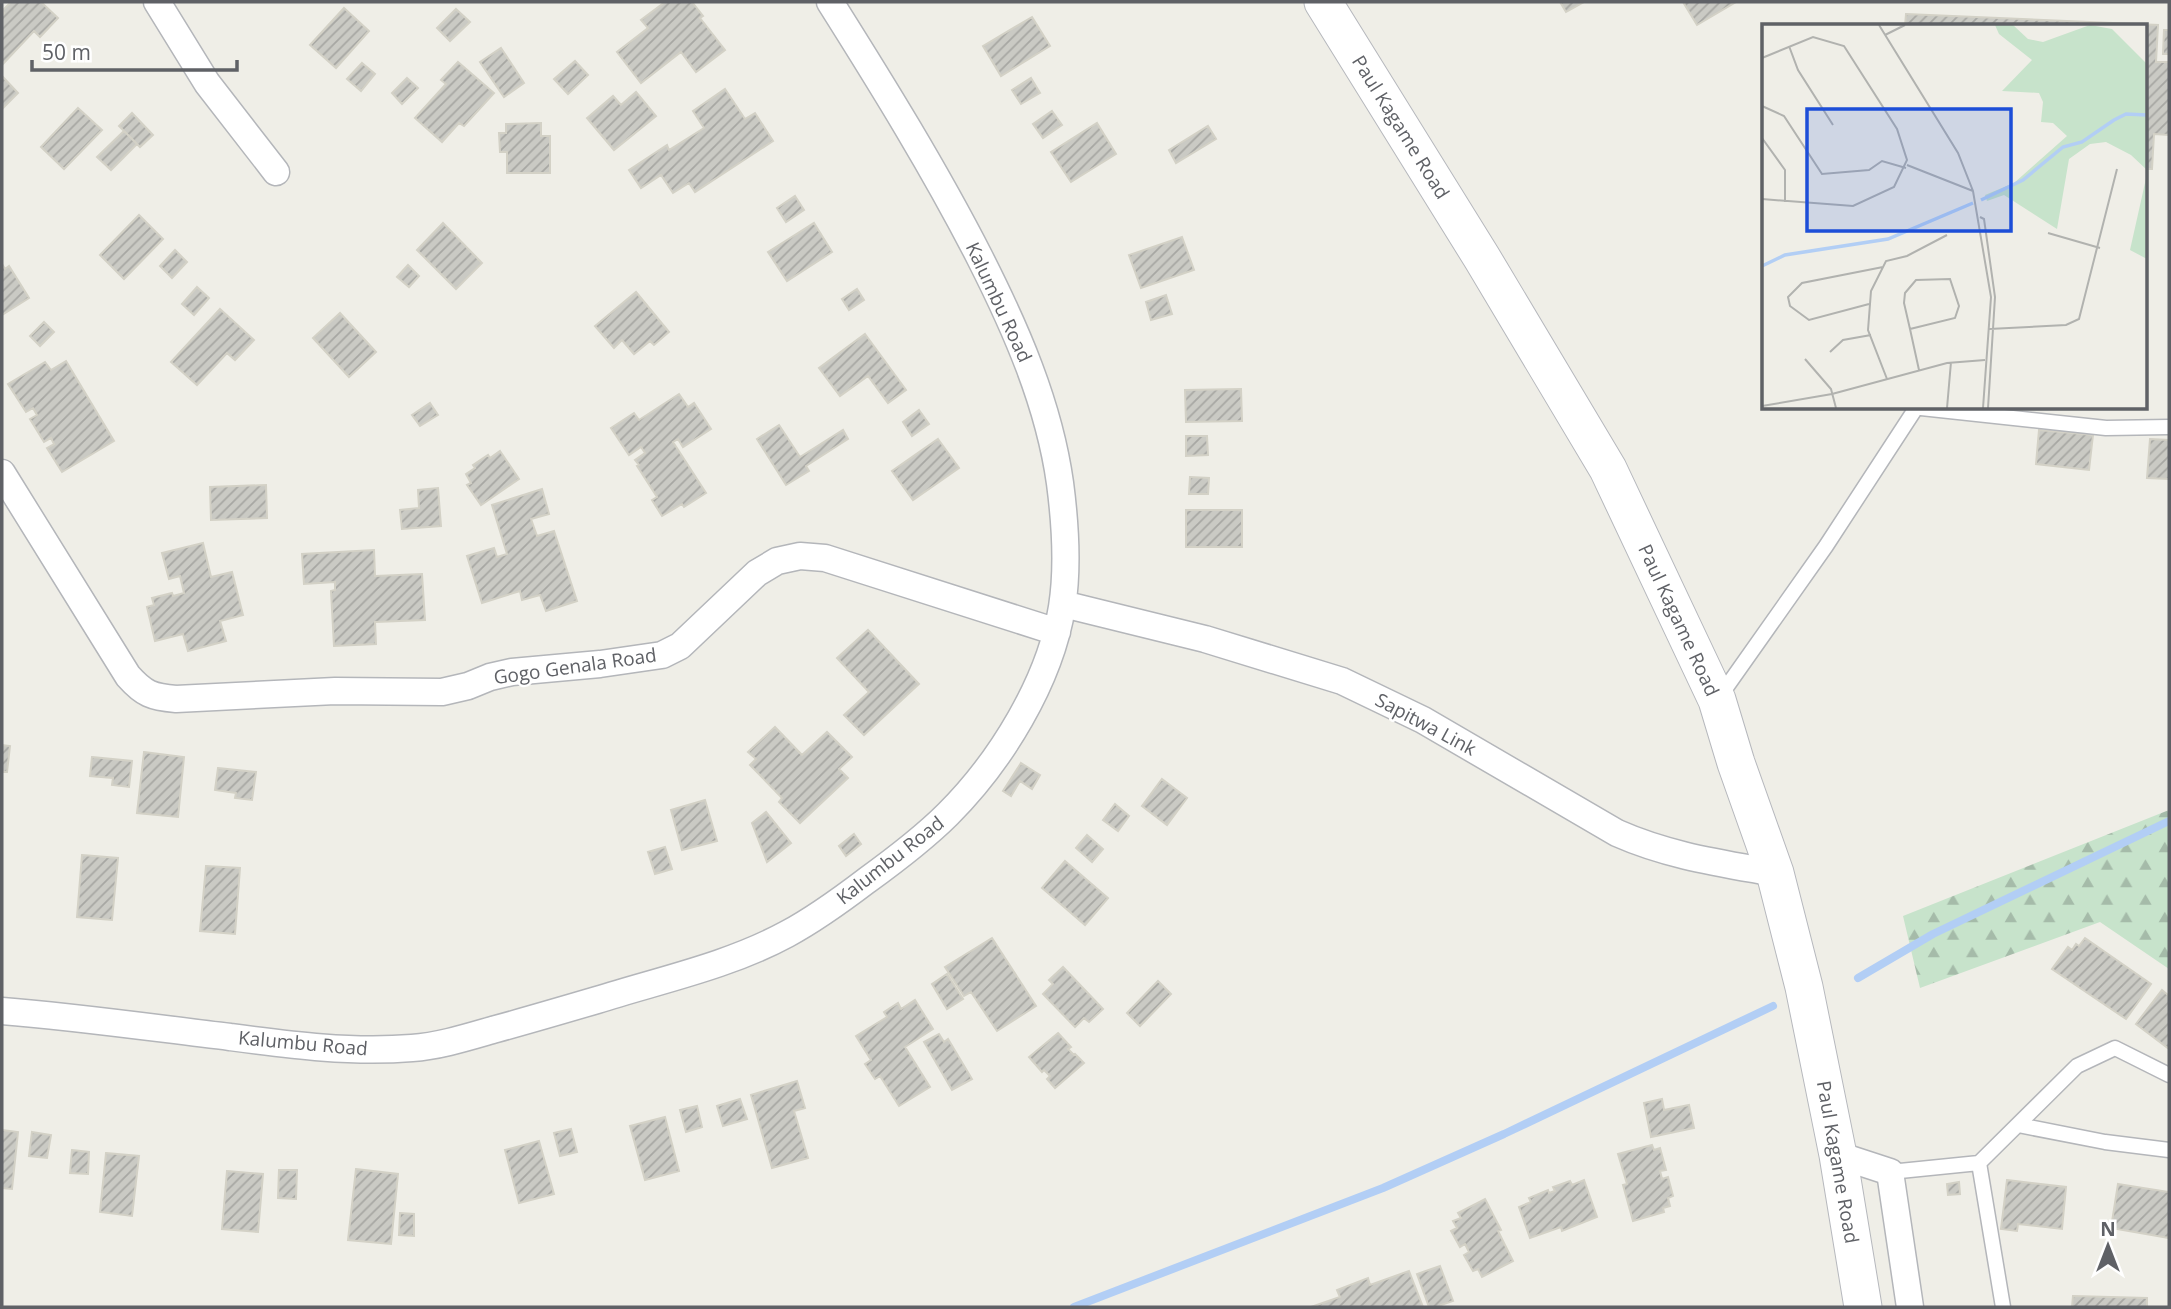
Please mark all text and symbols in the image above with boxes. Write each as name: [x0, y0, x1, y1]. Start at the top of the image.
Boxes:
inset map: [1762, 24, 2146, 410]
scale bar: [32, 28, 236, 72]
text: 50 m: [42, 38, 91, 66]
street label: Paul Kagame Road: [1346, 50, 1456, 204]
street label: Kalumbu Road: [960, 238, 1038, 366]
street label: Paul Kagame Road: [1632, 540, 1726, 700]
street label: Gogo Genala Road: [492, 642, 658, 690]
street label: Sapitwa Link: [1371, 687, 1481, 761]
street label: Kalumbu Road: [831, 810, 949, 910]
street label: Kalumbu Road: [237, 1024, 369, 1062]
street label: Paul Kagame Road: [1811, 1079, 1865, 1245]
north arrow: [2073, 1211, 2143, 1281]
text: N: [2100, 1216, 2116, 1242]

